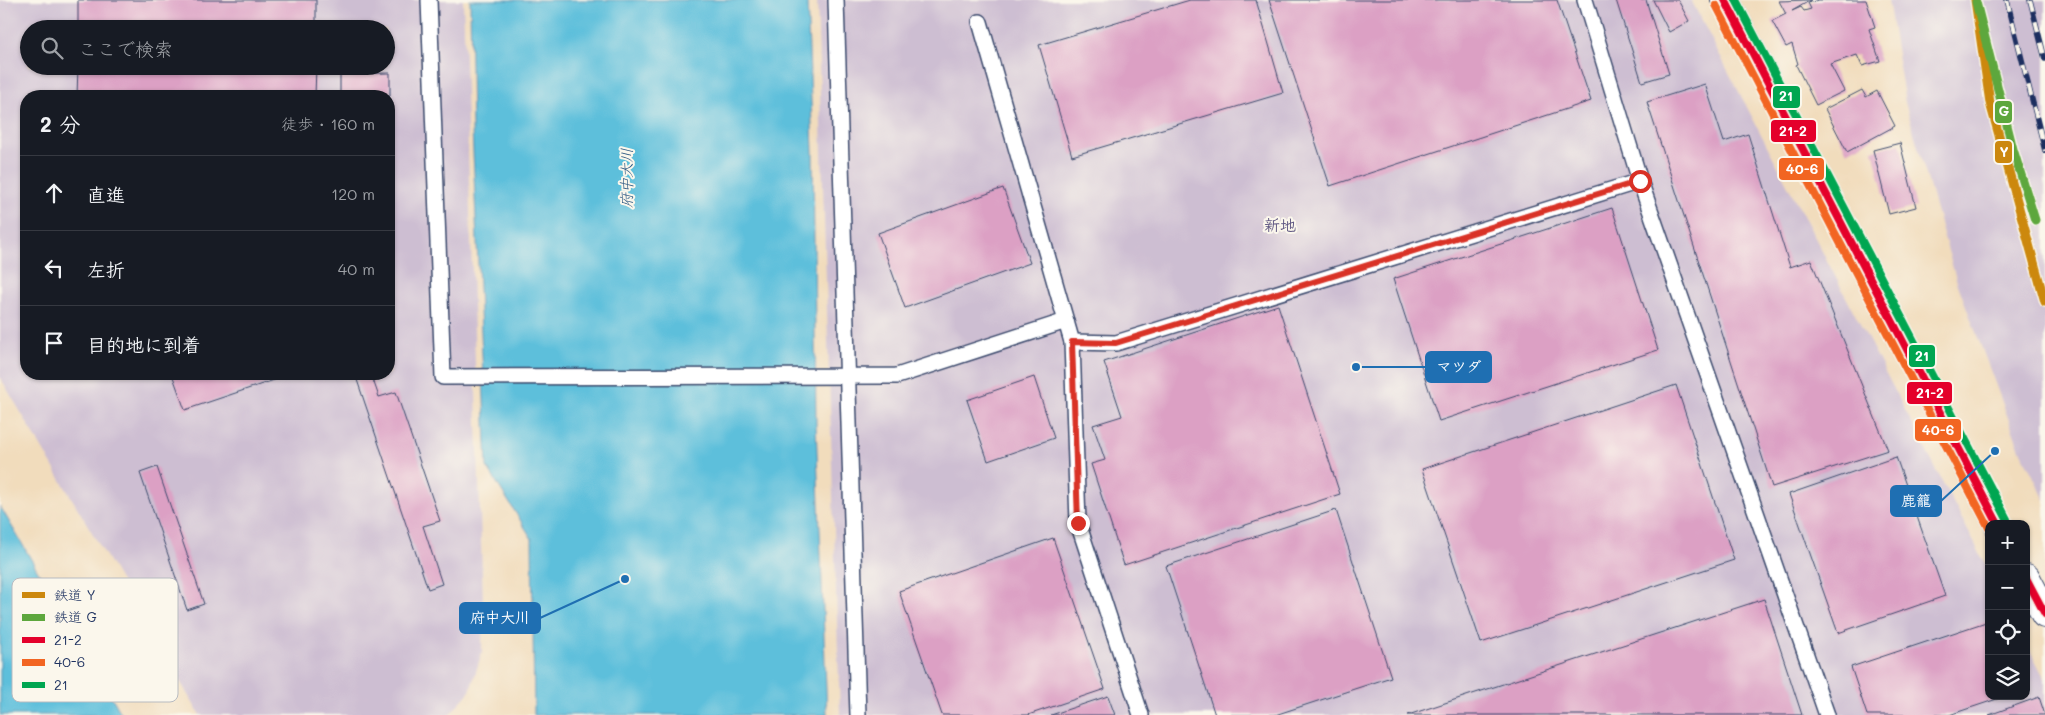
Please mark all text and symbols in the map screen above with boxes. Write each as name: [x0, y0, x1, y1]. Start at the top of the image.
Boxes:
search box: [20, 20, 395, 75]
icon: search: [38, 34, 66, 62]
text: ここで検索: [78, 36, 173, 61]
line badge: 21: [1772, 85, 1801, 109]
text: 21: [1779, 86, 1793, 105]
line badge: G: [1994, 100, 2013, 124]
text: G: [1999, 101, 2010, 120]
text: 2 分: [40, 110, 80, 137]
text: 徒歩 · 160 m: [281, 113, 375, 134]
line badge: 21-2: [1770, 119, 1817, 143]
text: 21-2: [1779, 121, 1807, 140]
line badge: Y: [1994, 140, 2013, 164]
text: Y: [1999, 142, 2009, 161]
water label: 府中大川: [616, 148, 636, 208]
line badge: 40-6: [1778, 157, 1825, 181]
text: 40-6: [1786, 159, 1818, 178]
route start: [1629, 170, 1652, 193]
icon: ahead: [40, 179, 68, 207]
text: 直進: [87, 182, 125, 207]
text: 120 m: [331, 183, 375, 204]
district label: 新地: [1264, 214, 1296, 235]
icon: left: [40, 254, 68, 282]
text: 左折: [87, 257, 125, 282]
text: 40 m: [338, 258, 375, 279]
icon: arrive: [40, 329, 68, 357]
text: 目的地に到着: [87, 332, 201, 357]
line badge: 21: [1908, 344, 1936, 368]
text: 21: [1915, 346, 1929, 365]
callout: マツダ: [1426, 352, 1491, 382]
text: マツダ: [1436, 356, 1482, 376]
line badge: 21-2: [1906, 381, 1953, 405]
text: 21-2: [1916, 383, 1944, 402]
line badge: 40-6: [1914, 418, 1962, 442]
text: 40-6: [1922, 420, 1954, 439]
callout: 鹿籠: [1891, 486, 1941, 516]
text: 鹿籠: [1901, 490, 1931, 510]
route end: [1067, 512, 1090, 535]
map controls: [1985, 520, 2030, 700]
button: +: [1985, 520, 2030, 565]
button: −: [1985, 565, 2030, 610]
legend: [12, 578, 178, 702]
text: 鉄道 Y: [54, 585, 96, 604]
callout: 府中大川: [460, 603, 540, 633]
text: 鉄道 G: [54, 607, 97, 626]
text: 府中大川: [470, 607, 530, 627]
button: locate: [1985, 610, 2030, 655]
text: 21-2: [54, 630, 82, 649]
text: 40-6: [54, 652, 85, 671]
button: layers: [1985, 655, 2030, 700]
text: 21: [54, 675, 68, 694]

